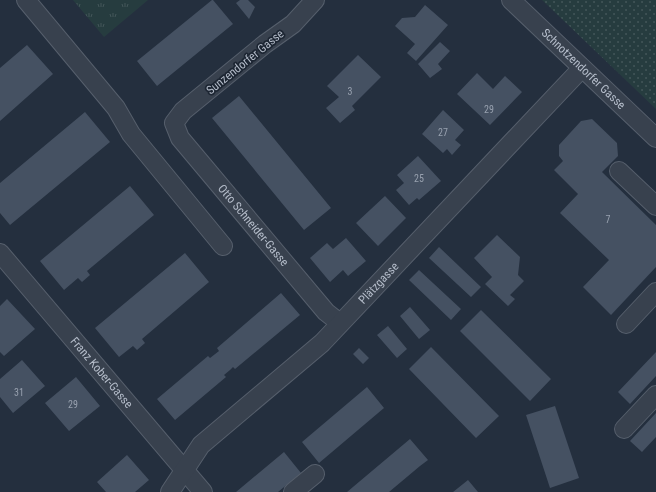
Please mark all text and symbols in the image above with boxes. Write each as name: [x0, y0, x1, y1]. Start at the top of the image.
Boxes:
street label: Sunzendorfer Gasse: [204, 26, 287, 97]
street label: Schnotzendorfer Gasse: [539, 26, 629, 112]
house number: 3: [348, 86, 353, 97]
house number: 29: [484, 104, 494, 115]
house number: 27: [438, 127, 448, 138]
house number: 25: [414, 173, 424, 184]
street label: Otto Schneider-Gasse: [215, 182, 292, 269]
house number: 7: [606, 214, 611, 225]
street label: Plätzgasse: [356, 259, 402, 307]
street label: Franz Kober-Gasse: [68, 334, 136, 411]
house number: 31: [14, 387, 24, 398]
house number: 29: [68, 399, 78, 410]

